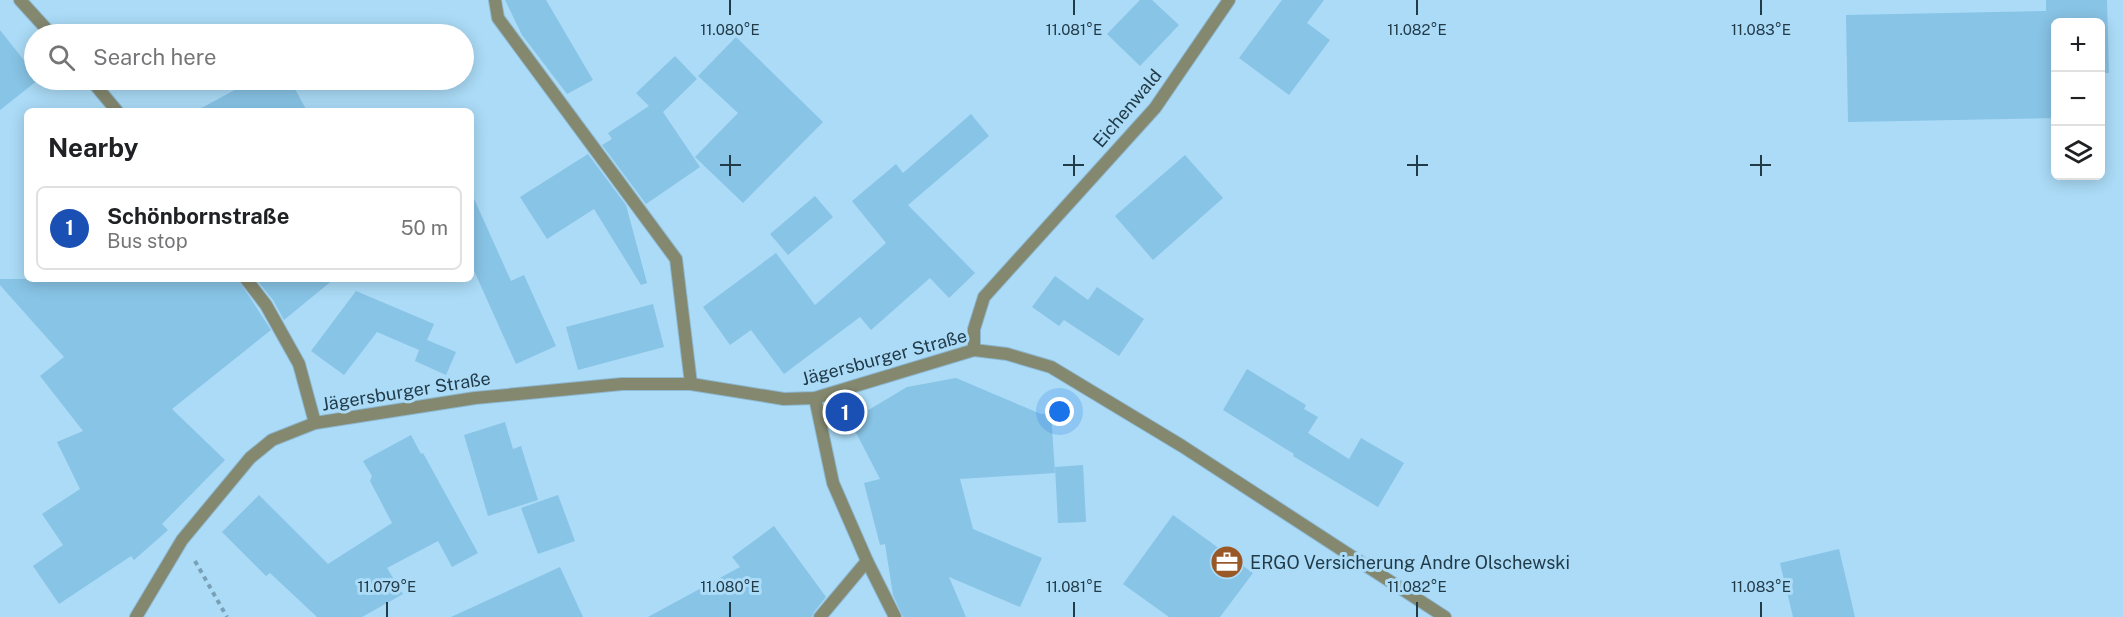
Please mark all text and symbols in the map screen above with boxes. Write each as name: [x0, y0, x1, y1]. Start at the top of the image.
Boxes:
map controls: [2051, 18, 2105, 180]
button: +: [2051, 18, 2105, 72]
text: 11.080°E: [700, 21, 760, 38]
text: 11.081°E: [1046, 21, 1102, 38]
text: 11.082°E: [1387, 21, 1447, 38]
text: 11.083°E: [1731, 21, 1791, 38]
search box: [24, 24, 474, 90]
icon: search: [45, 41, 78, 74]
text: Search here: [93, 44, 217, 70]
street label: Eichenwald: [1088, 65, 1166, 151]
button: −: [2051, 72, 2105, 126]
button: layers: [2051, 126, 2105, 180]
text: Nearby: [48, 132, 138, 163]
text: Schönbornstraße: [107, 203, 289, 229]
text: 1: [65, 216, 74, 240]
text: 50 m: [401, 216, 448, 240]
text: Bus stop: [107, 229, 188, 253]
street label: Jägersburger Straße: [799, 325, 969, 389]
street label: Jägersburger Straße: [320, 367, 492, 415]
pin: 1: [826, 390, 864, 434]
your location: [1045, 397, 1074, 426]
office icon: ERGO Versicherung Andre Olschewski: [1209, 544, 1245, 580]
place label: ERGO Versicherung Andre Olschewski: [1250, 552, 1570, 573]
text: 11.079°E: [358, 578, 416, 595]
text: 11.080°E: [700, 578, 760, 595]
text: 11.081°E: [1046, 578, 1102, 595]
text: 11.082°E: [1387, 578, 1447, 595]
text: 11.083°E: [1731, 578, 1791, 595]

